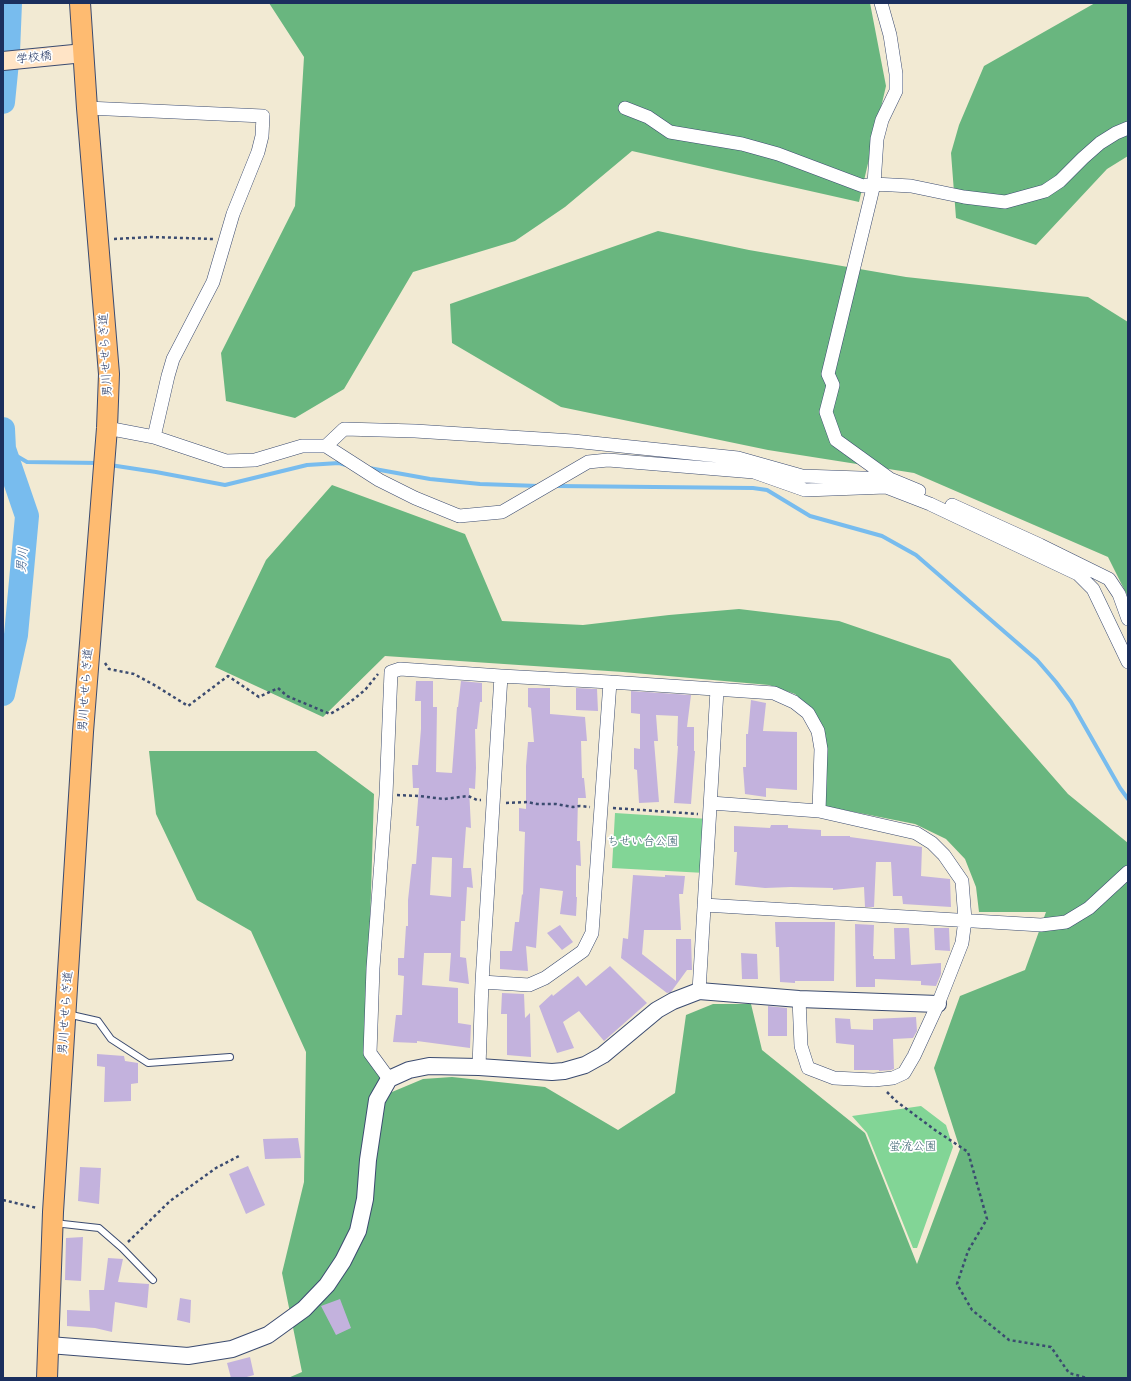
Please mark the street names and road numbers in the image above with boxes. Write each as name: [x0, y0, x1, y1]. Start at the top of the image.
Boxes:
street label: 学校橋: [15, 49, 53, 67]
street label: 男川せせらぎ道: [97, 313, 115, 397]
street label: 男川せせらぎ道: [76, 648, 96, 732]
street label: 男川せせらぎ道: [56, 971, 76, 1055]

